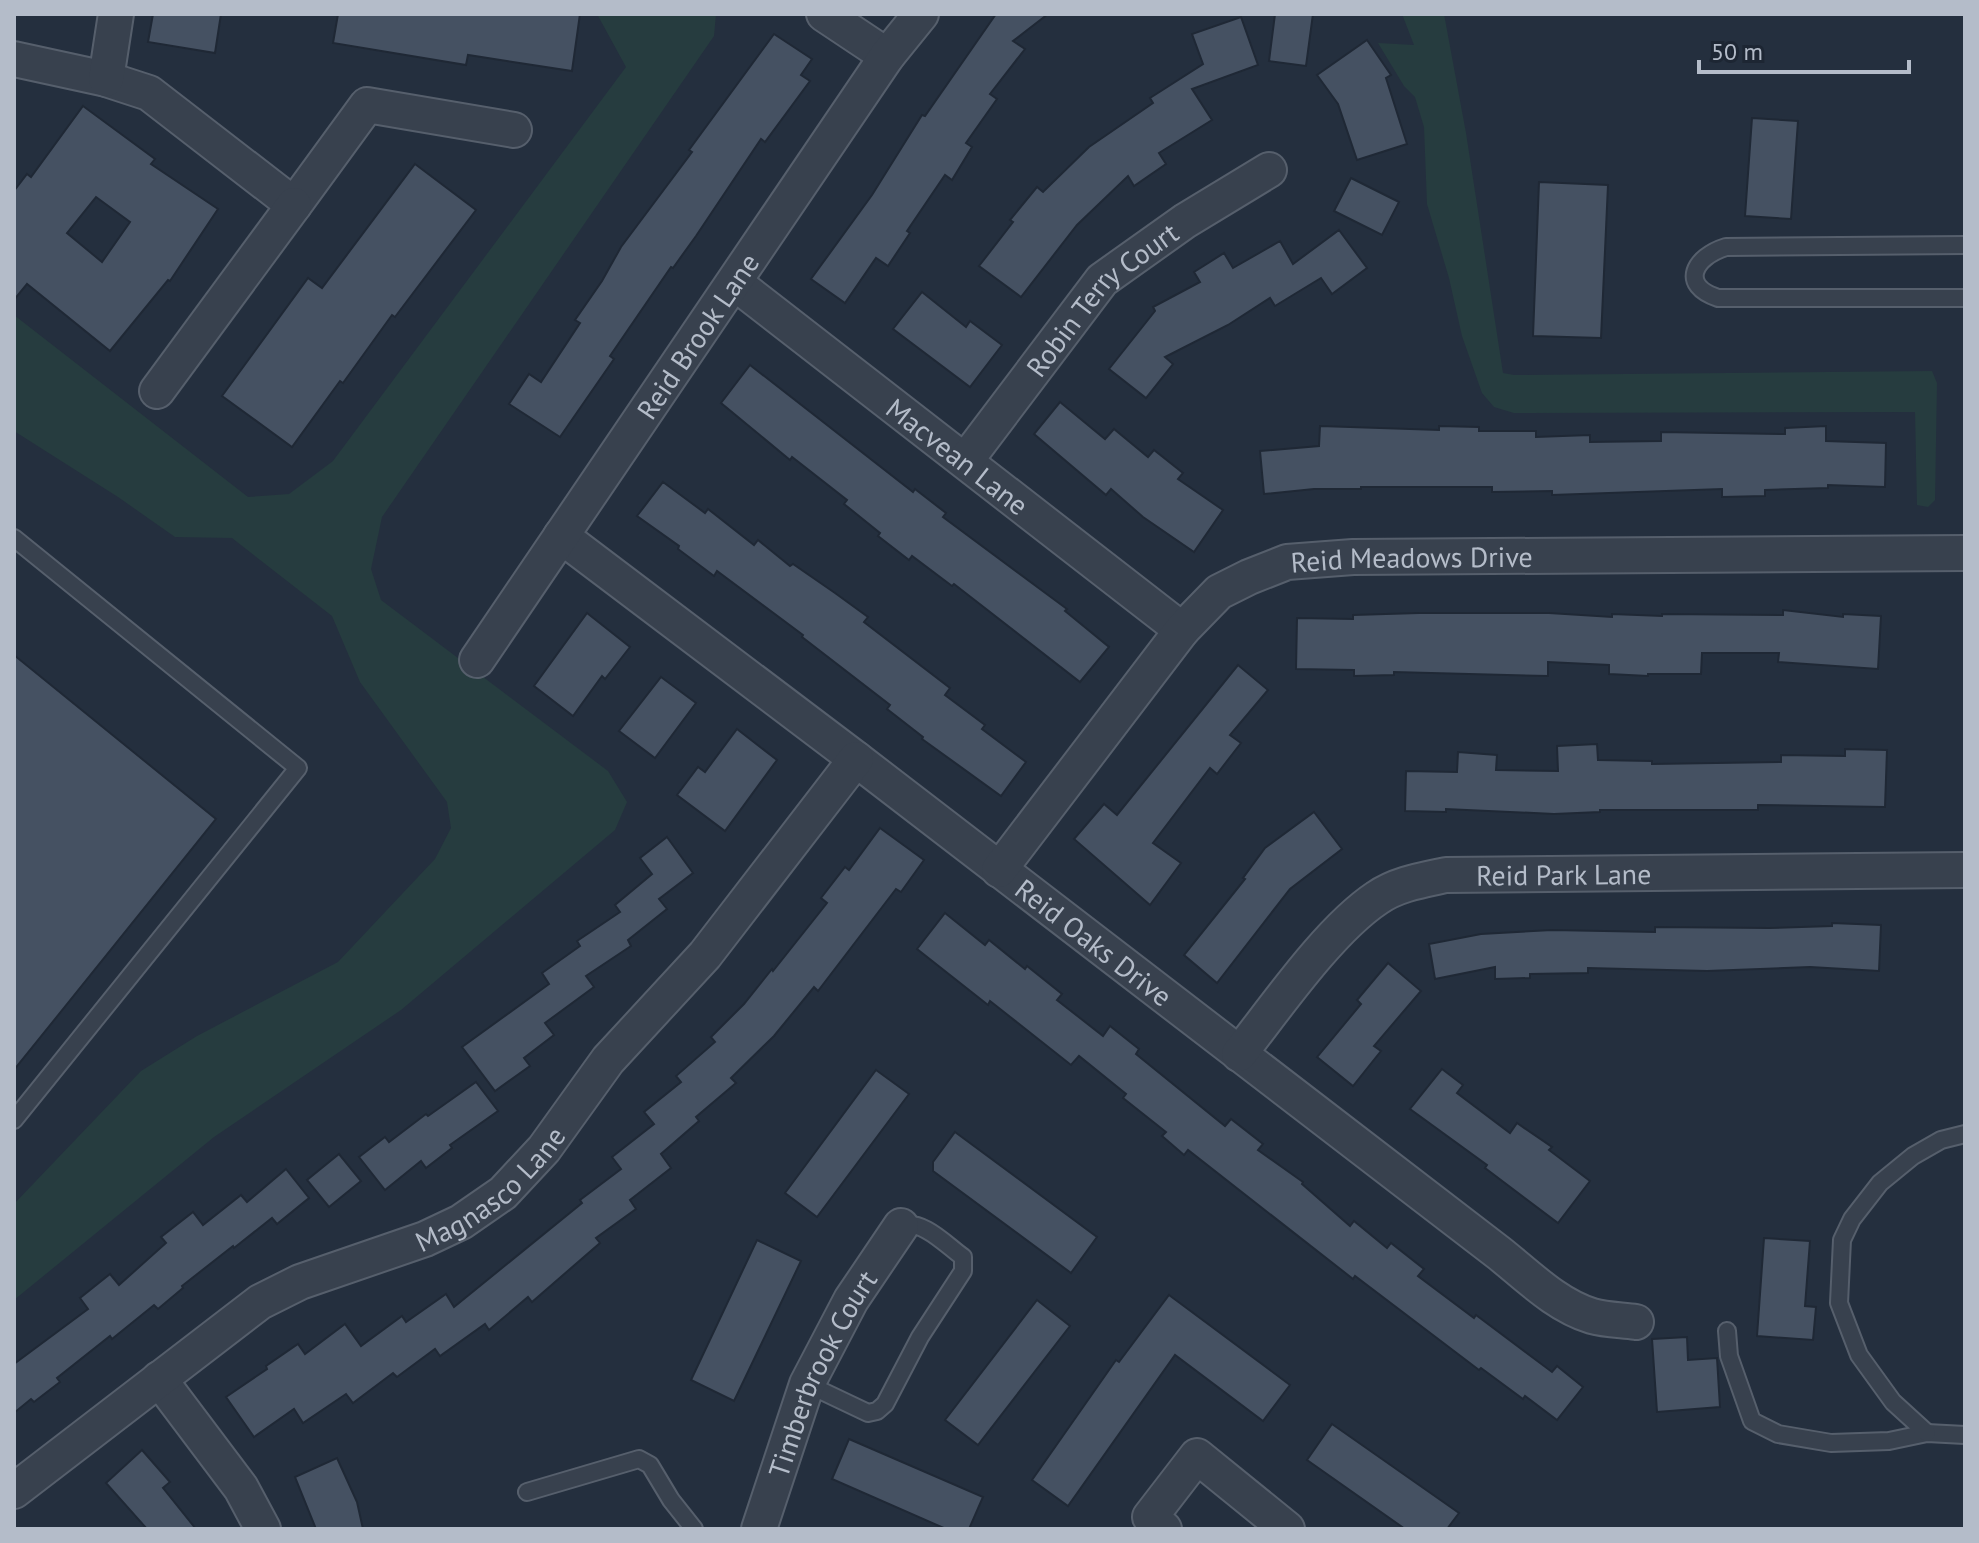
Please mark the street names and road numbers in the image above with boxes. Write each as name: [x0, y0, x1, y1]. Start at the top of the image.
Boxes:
street label: Robin Terry Court: [1017, 213, 1185, 384]
street label: Reid Brook Lane: [628, 245, 767, 426]
street label: Macvean Lane: [879, 389, 1036, 523]
street label: Reid Meadows Drive: [1289, 537, 1533, 580]
street label: Reid Park Lane: [1476, 855, 1651, 893]
street label: Reid Oaks Drive: [1008, 870, 1180, 1014]
street label: Magnasco Lane: [409, 1119, 573, 1260]
street label: Timberbrook Court: [759, 1262, 885, 1482]

